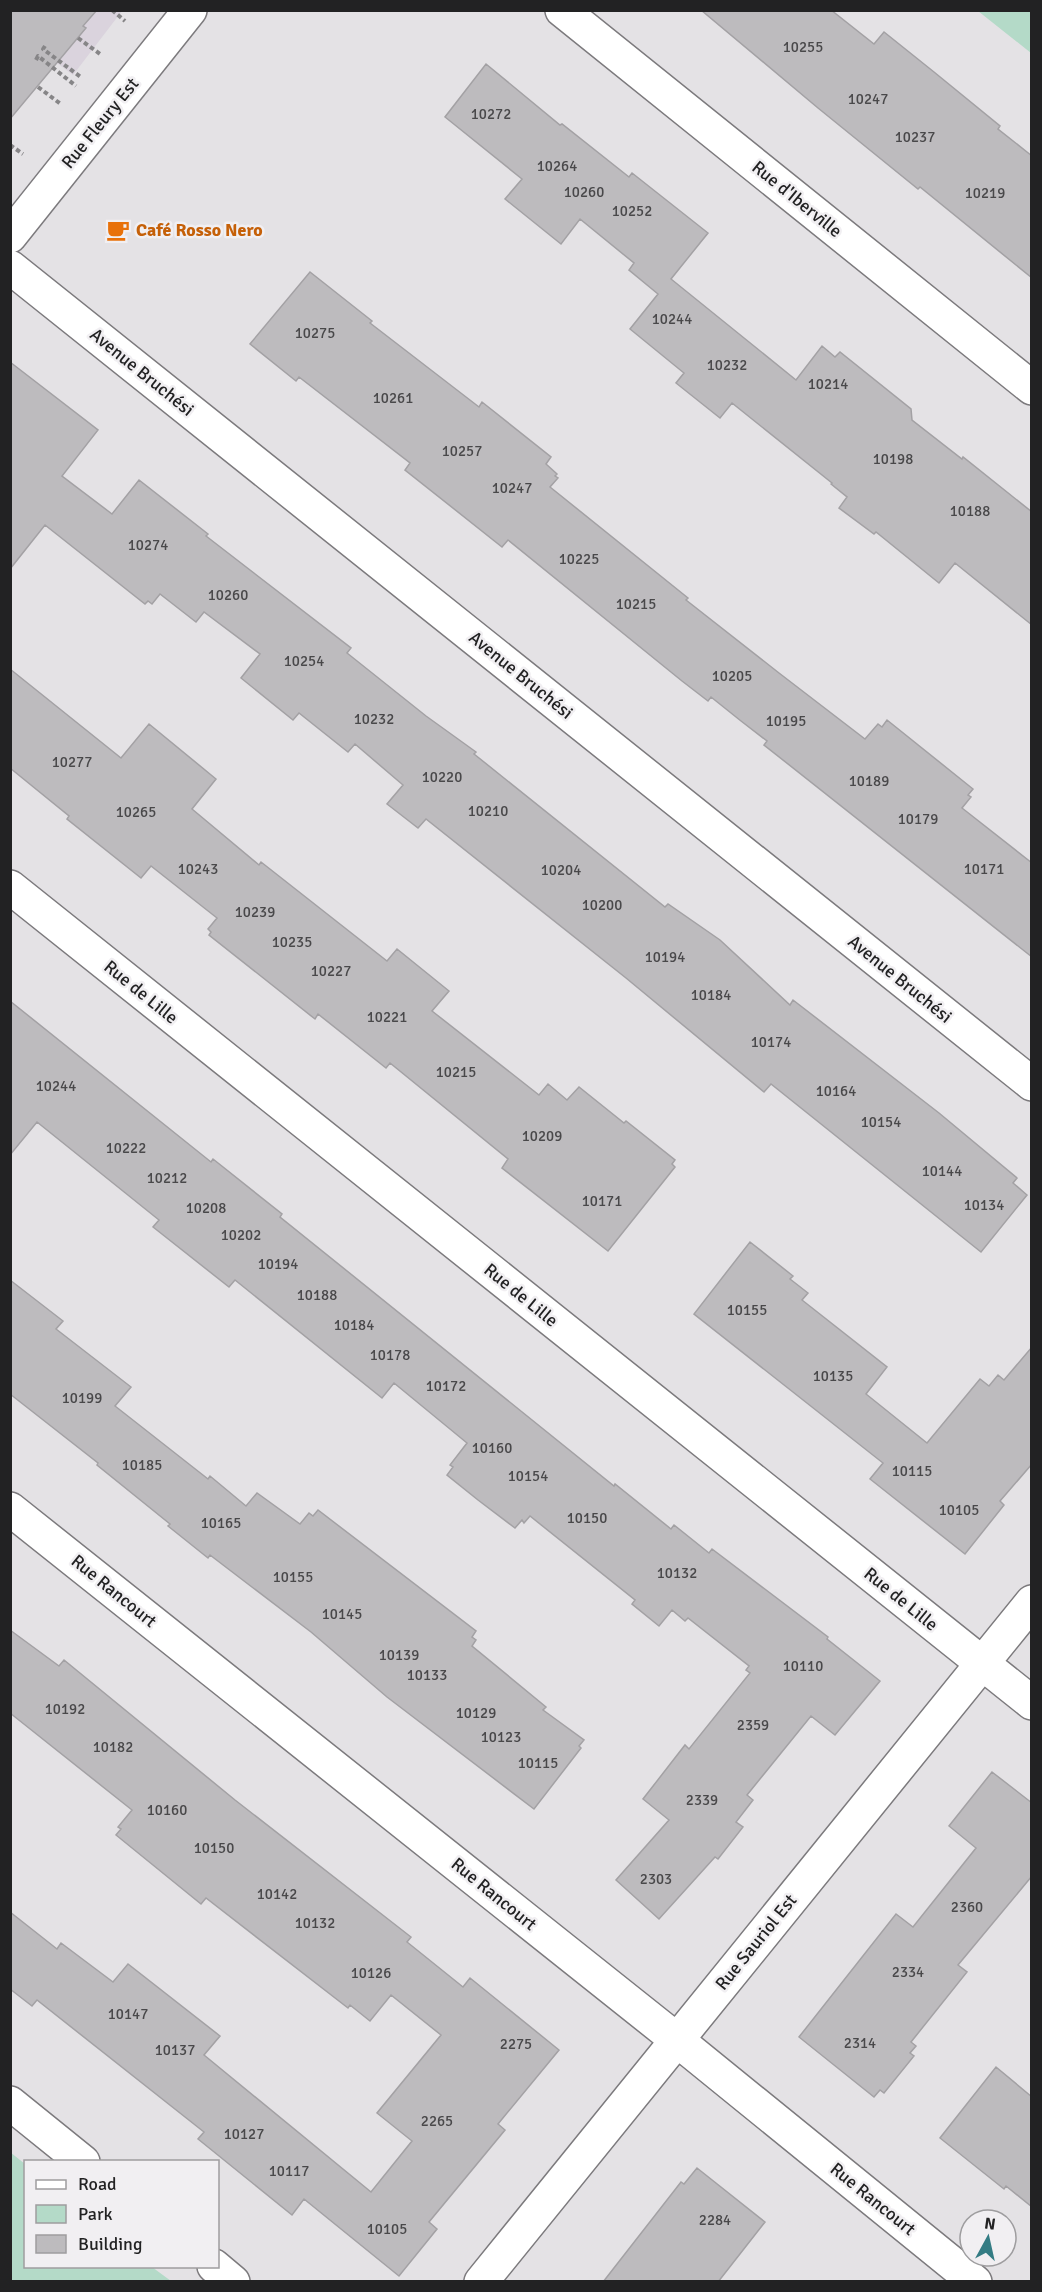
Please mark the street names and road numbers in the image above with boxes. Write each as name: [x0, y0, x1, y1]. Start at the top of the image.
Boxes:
street label: Rue Fleury Est: [57, 73, 143, 173]
street label: Rue d'Iberville: [748, 156, 846, 242]
street label: Avenue Bruchési: [86, 323, 198, 421]
street label: Avenue Bruchési: [465, 626, 577, 724]
street label: Avenue Bruchési: [844, 930, 956, 1028]
street label: Rue de Lille: [100, 955, 182, 1029]
street label: Rue de Lille: [480, 1258, 562, 1332]
street label: Rue Rancourt: [67, 1550, 161, 1632]
street label: Rue de Lille: [860, 1562, 942, 1636]
street label: Rue Rancourt: [447, 1853, 541, 1935]
street label: Rue Sauriol Est: [711, 1890, 801, 1994]
street label: Rue Rancourt: [826, 2158, 920, 2240]

